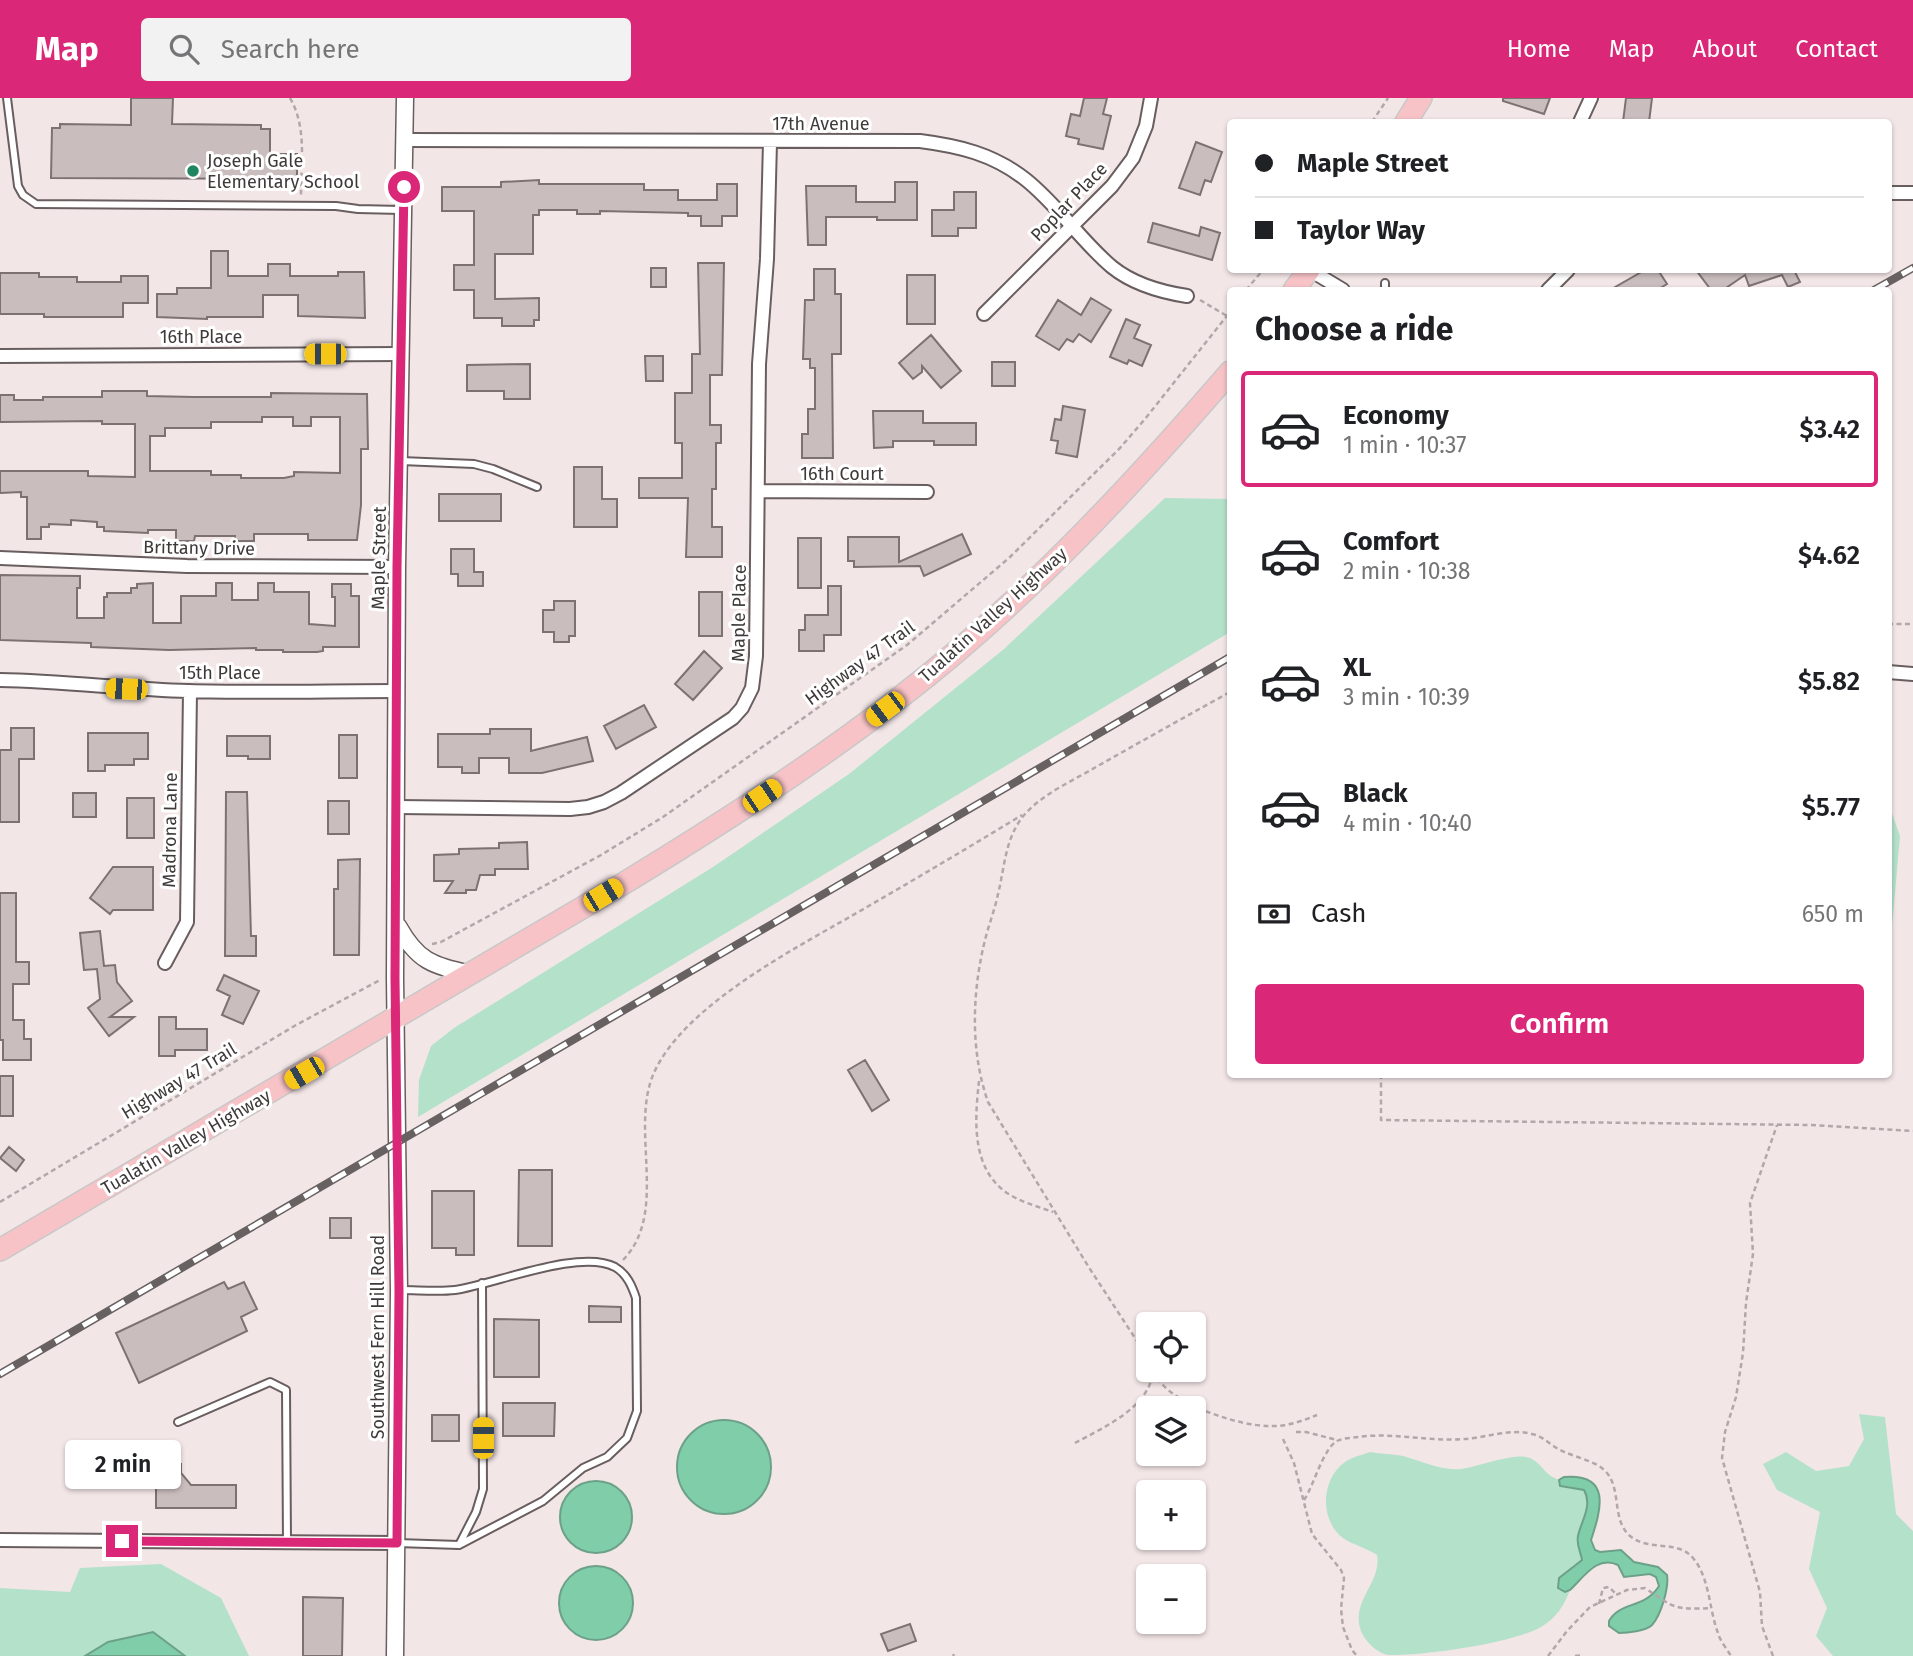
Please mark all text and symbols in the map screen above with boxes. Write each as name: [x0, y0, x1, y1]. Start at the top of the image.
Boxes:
search box: [141, 18, 631, 81]
text: Map: [35, 29, 99, 69]
icon: search: [165, 30, 203, 68]
text: Search here: [221, 34, 360, 65]
text: Home: [1507, 35, 1571, 63]
text: Map: [1609, 35, 1655, 63]
text: About: [1693, 35, 1757, 63]
text: Contact: [1795, 35, 1878, 63]
street label: 17th Avenue: [772, 113, 870, 135]
text: Maple Street: [1297, 148, 1449, 179]
place label: Joseph Gale Elementary School: [207, 150, 359, 193]
street label: Poplar Place: [1026, 158, 1112, 246]
marker: Joseph Gale Elementary School: [185, 163, 201, 179]
route start: [388, 171, 420, 203]
text: Taylor Way: [1297, 215, 1425, 246]
text: Choose a ride: [1255, 310, 1453, 348]
street label: 16th Place: [160, 326, 242, 348]
car: [305, 344, 347, 365]
icon: car: [1259, 398, 1322, 461]
text: Economy: [1343, 400, 1449, 431]
text: $3.42: [1800, 414, 1860, 445]
text: 1 min · 10:37: [1343, 431, 1467, 459]
street label: 16th Court: [800, 463, 884, 485]
street label: Maple Street: [367, 506, 391, 610]
icon: car: [1259, 524, 1322, 587]
text: Comfort: [1343, 526, 1439, 557]
street label: Brittany Drive: [143, 536, 255, 560]
text: $4.62: [1798, 540, 1860, 571]
street label: Tualatin Valley Highway: [914, 543, 1072, 687]
text: 2 min · 10:38: [1343, 557, 1471, 585]
street label: Maple Place: [727, 564, 751, 662]
street label: Highway 47 Trail: [801, 616, 919, 710]
icon: car: [1259, 650, 1322, 713]
text: XL: [1343, 652, 1371, 683]
street label: 15th Place: [179, 662, 261, 684]
text: $5.82: [1798, 666, 1860, 697]
car: [105, 678, 148, 700]
text: 3 min · 10:39: [1343, 683, 1470, 711]
car: [862, 688, 909, 730]
street label: Madrona Lane: [158, 772, 182, 888]
car: [739, 776, 786, 816]
icon: car: [1259, 776, 1322, 839]
text: Black: [1343, 778, 1408, 809]
text: $5.77: [1802, 792, 1860, 823]
text: 4 min · 10:40: [1343, 809, 1472, 837]
car: [580, 875, 627, 915]
icon: cash: [1255, 895, 1293, 933]
text: Cash: [1311, 898, 1367, 929]
text: 650 m: [1802, 900, 1864, 928]
button: Confirm: [1255, 984, 1864, 1064]
street label: Highway 47 Trail: [118, 1038, 240, 1124]
car: [281, 1053, 328, 1093]
street label: Tualatin Valley Highway: [98, 1085, 275, 1199]
street label: Southwest Fern Hill Road: [367, 1235, 389, 1439]
map controls: [1136, 1312, 1206, 1634]
button: locate: [1136, 1312, 1206, 1382]
button: layers: [1136, 1396, 1206, 1466]
car: [473, 1417, 494, 1459]
callout: 2 min: [64, 1440, 180, 1488]
text: 2 min: [95, 1450, 151, 1478]
button: +: [1136, 1480, 1206, 1550]
route end: [106, 1525, 138, 1557]
button: −: [1136, 1564, 1206, 1634]

